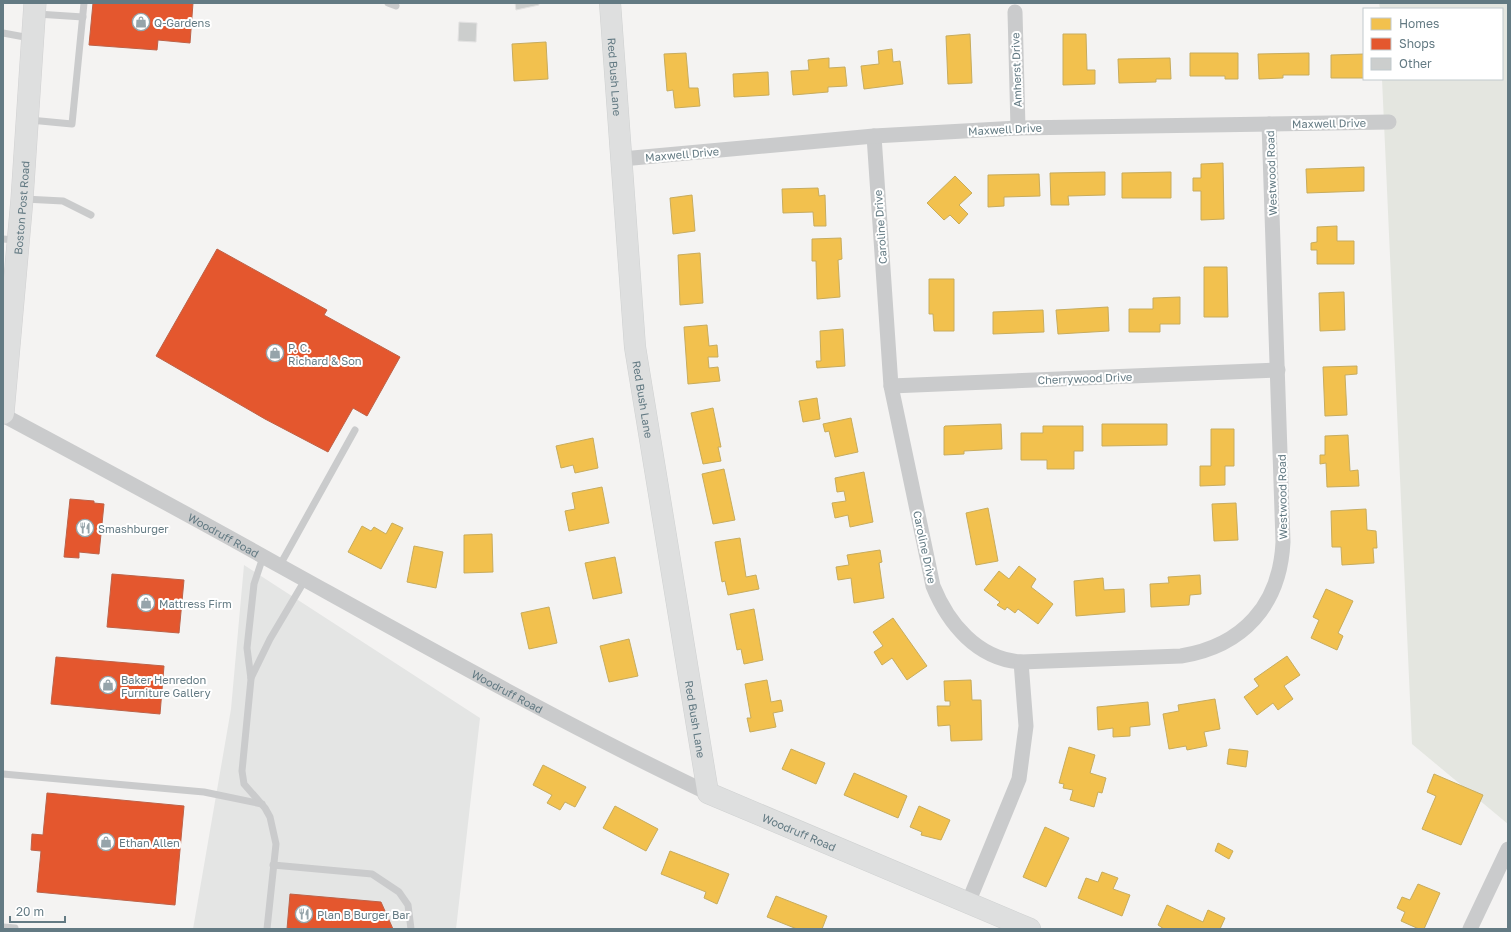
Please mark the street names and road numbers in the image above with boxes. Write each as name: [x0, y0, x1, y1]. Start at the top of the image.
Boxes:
street label: Amherst Drive: [1008, 32, 1024, 108]
street label: Red Bush Lane: [606, 37, 625, 116]
street label: Maxwell Drive: [1292, 116, 1366, 130]
street label: Maxwell Drive: [968, 121, 1042, 137]
street label: Westwood Road: [1263, 130, 1279, 216]
street label: Maxwell Drive: [645, 144, 719, 164]
street label: Boston Post Road: [11, 160, 31, 255]
street label: Caroline Drive: [871, 190, 889, 264]
street label: Red Bush Lane: [631, 360, 656, 439]
street label: Cherrywood Drive: [1037, 370, 1133, 386]
street label: Westwood Road: [1275, 454, 1289, 540]
street label: Caroline Drive: [911, 509, 939, 585]
street label: Woodruff Road: [186, 510, 261, 559]
street label: Woodruff Road: [470, 666, 545, 715]
street label: Red Bush Lane: [683, 679, 709, 759]
street label: Woodruff Road: [760, 810, 838, 853]

